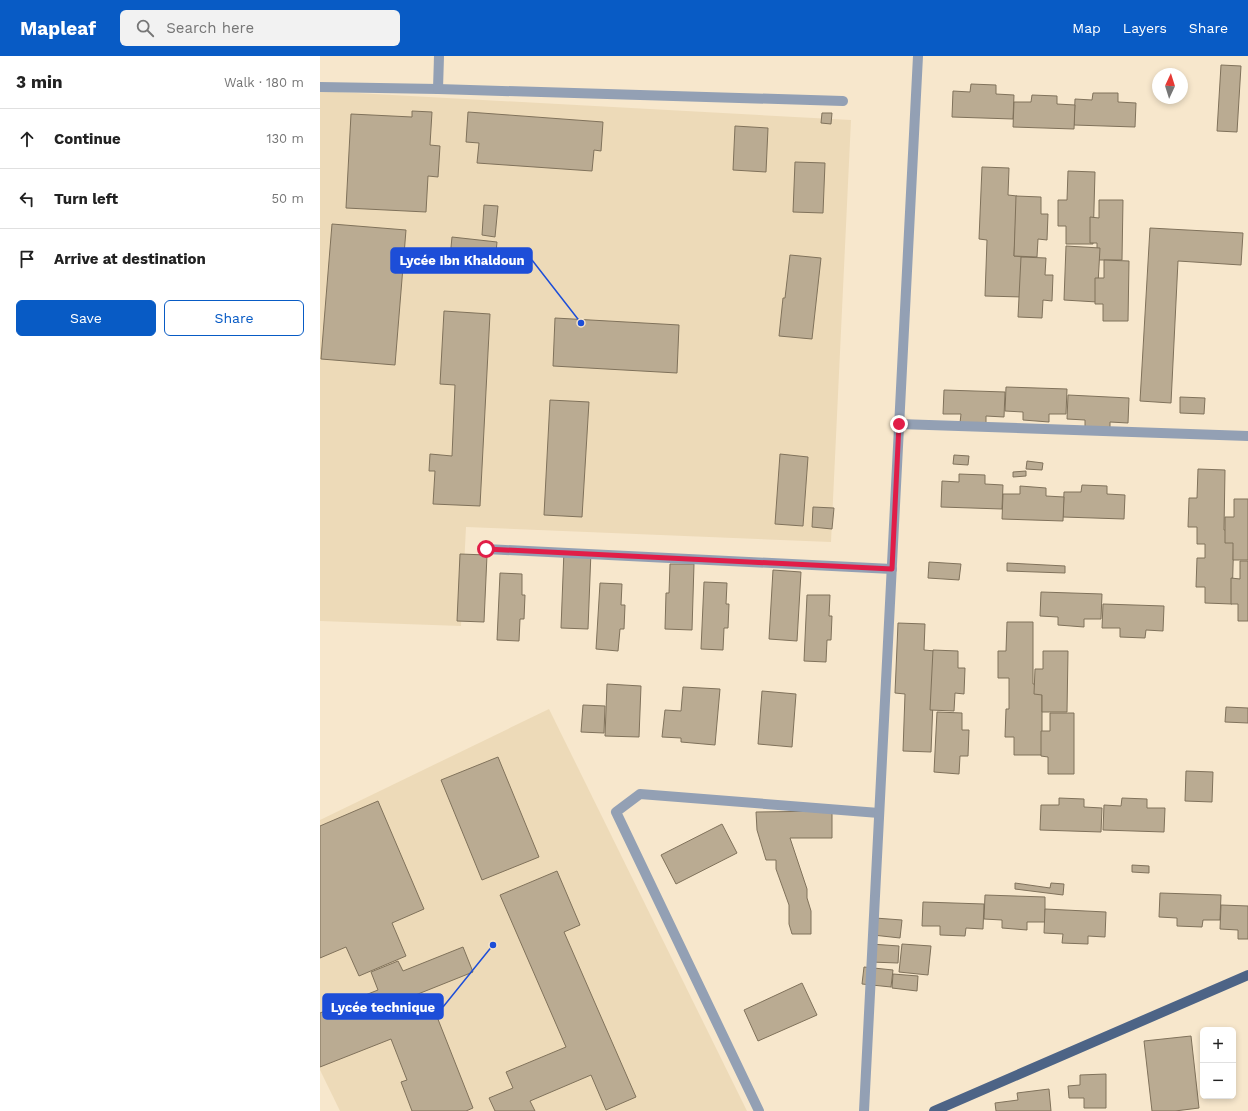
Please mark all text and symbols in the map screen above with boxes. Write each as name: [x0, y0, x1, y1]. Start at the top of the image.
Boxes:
search box: [120, 10, 400, 46]
text: Mapleaf: [20, 17, 96, 40]
icon: search: [134, 17, 156, 39]
text: Search here: [166, 19, 254, 37]
text: Map: [1072, 20, 1101, 36]
text: Layers: [1123, 20, 1167, 36]
text: Share: [1189, 20, 1228, 36]
north arrow: [1152, 68, 1188, 104]
text: 3 min: [16, 72, 62, 92]
text: Walk · 180 m: [224, 75, 304, 90]
icon: ahead: [16, 128, 38, 150]
text: Continue: [54, 130, 121, 148]
text: 130 m: [266, 131, 304, 146]
icon: left: [16, 188, 38, 210]
text: Turn left: [54, 190, 118, 208]
text: 50 m: [272, 191, 304, 206]
icon: arrive: [16, 248, 38, 270]
callout: Lycée Ibn Khaldoun: [391, 248, 532, 273]
text: Arrive at destination: [54, 250, 206, 268]
text: Lycée Ibn Khaldoun: [399, 253, 525, 268]
button: Save: [16, 300, 156, 336]
button: Share: [164, 300, 304, 336]
route end: [890, 415, 908, 433]
route start: [477, 540, 495, 558]
callout: Lycée technique: [323, 994, 443, 1019]
text: Lycée technique: [331, 1000, 436, 1015]
map controls: [1200, 1027, 1236, 1099]
button: +: [1200, 1027, 1236, 1063]
button: −: [1200, 1063, 1236, 1099]

